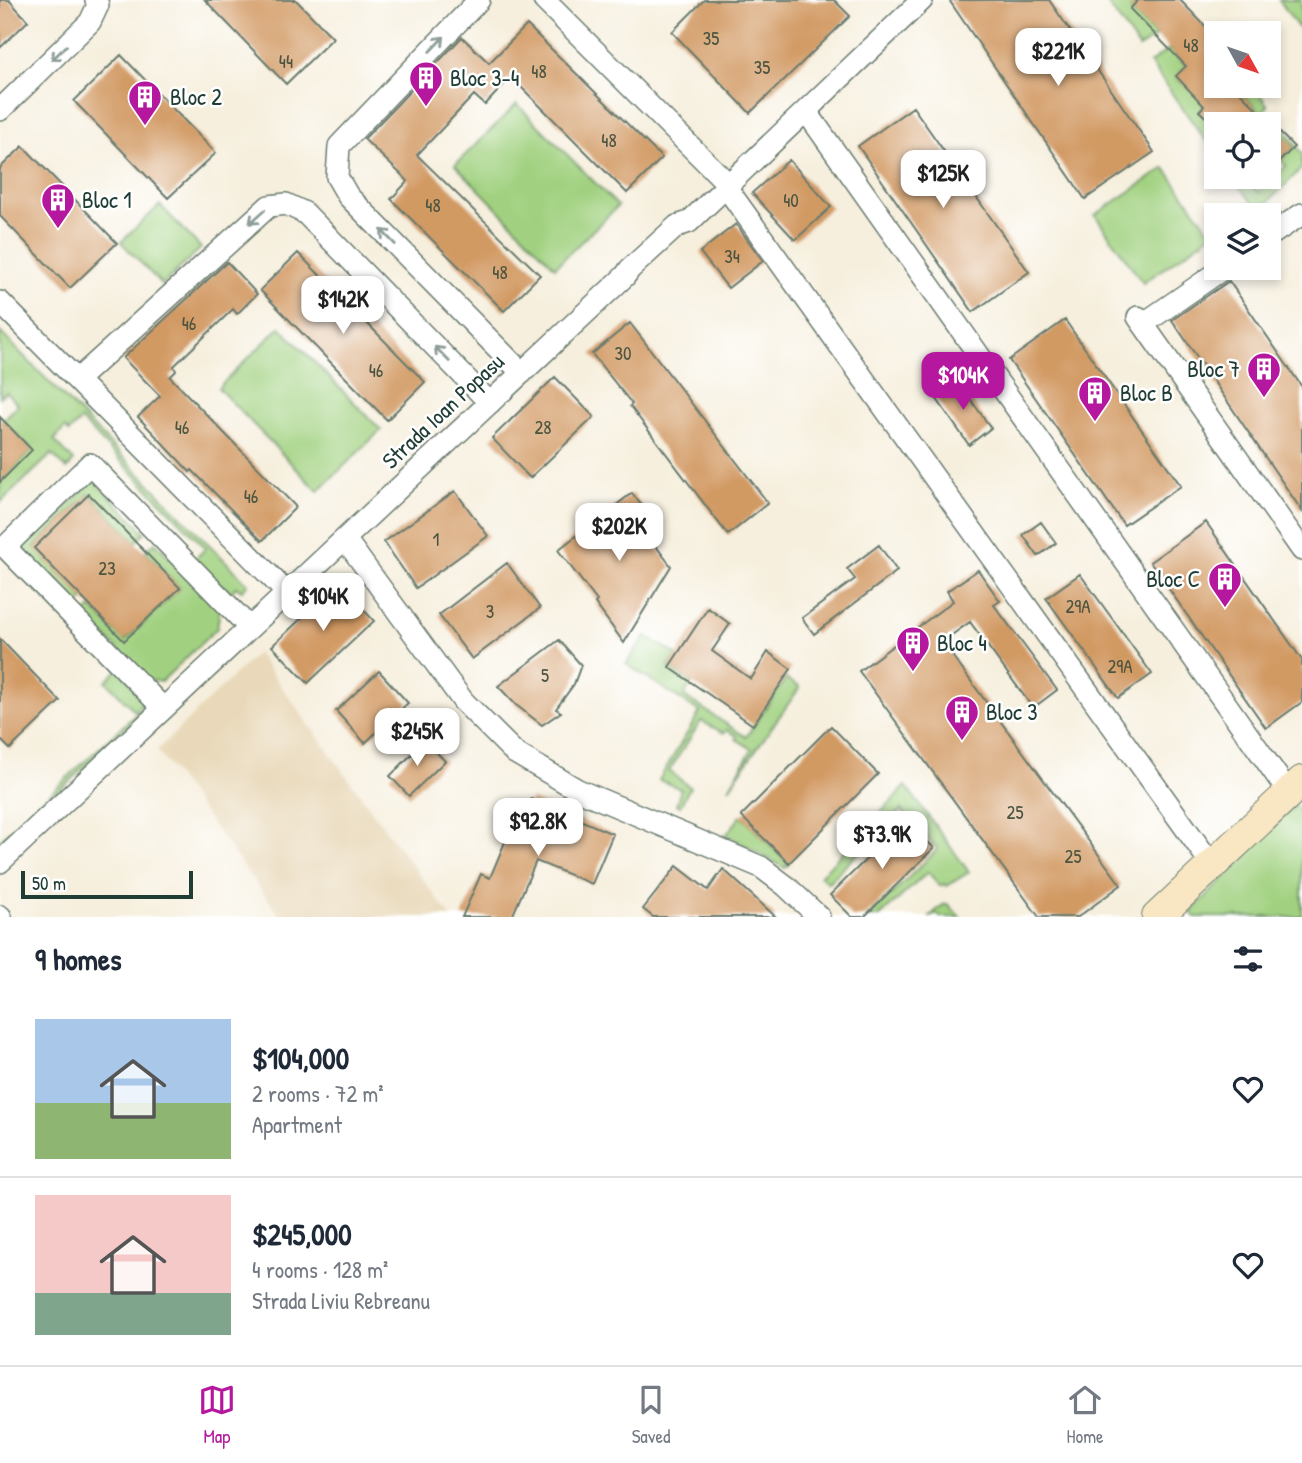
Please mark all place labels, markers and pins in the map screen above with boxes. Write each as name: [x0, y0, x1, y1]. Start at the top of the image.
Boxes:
pin: $221K: [1009, 28, 1107, 88]
building icon: Bloc 3-4: [407, 59, 445, 108]
place label: Bloc 3-4: [450, 62, 519, 93]
building icon: Bloc 2: [126, 78, 164, 127]
place label: Bloc 2: [170, 81, 222, 112]
pin: $125K: [894, 150, 992, 210]
building icon: Bloc 1: [39, 181, 77, 230]
place label: Bloc 1: [82, 184, 132, 215]
pin: $142K: [294, 276, 392, 336]
building icon: Bloc 7: [1245, 350, 1283, 399]
pin: $104K: [914, 352, 1012, 412]
place label: Bloc 7: [1187, 353, 1240, 384]
building icon: Bloc B: [1076, 374, 1114, 423]
place label: Bloc B: [1120, 377, 1173, 408]
pin: $202K: [570, 504, 668, 563]
building icon: Bloc C: [1206, 560, 1244, 609]
place label: Bloc C: [1146, 563, 1200, 594]
pin: $104K: [274, 574, 372, 633]
building icon: Bloc 4: [894, 624, 932, 673]
place label: Bloc 4: [937, 627, 987, 658]
building icon: Bloc 3: [943, 693, 981, 742]
place label: Bloc 3: [986, 696, 1038, 727]
pin: $245K: [368, 708, 466, 768]
pin: $92.8K: [481, 798, 595, 858]
pin: $73.9K: [825, 812, 939, 871]

